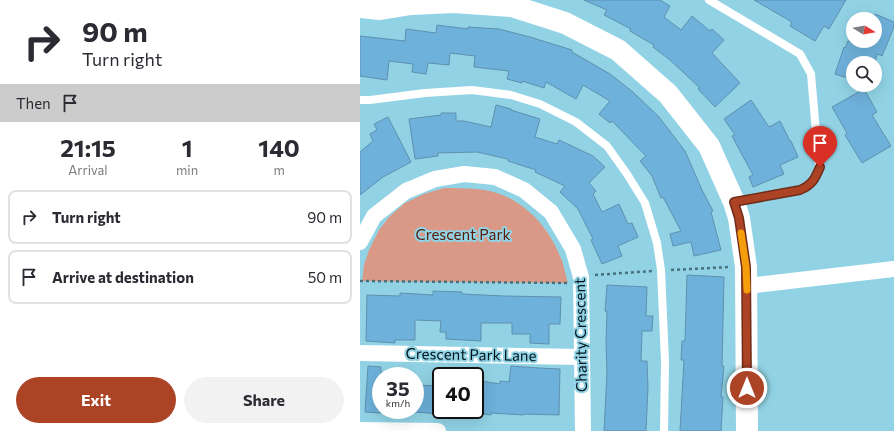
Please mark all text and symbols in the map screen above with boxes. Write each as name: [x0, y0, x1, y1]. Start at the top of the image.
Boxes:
north arrow: [846, 12, 882, 48]
map controls: [846, 12, 882, 92]
text: 90 m: [82, 14, 148, 48]
icon: right: [16, 16, 68, 68]
text: Turn right: [82, 48, 162, 70]
button: search: [846, 56, 882, 92]
icon: arrive: [59, 92, 81, 114]
text: Then: [16, 94, 51, 112]
pin: [803, 126, 837, 167]
icon: arrive: [809, 132, 831, 154]
text: 21:15: [60, 133, 116, 162]
text: 1: [182, 133, 193, 162]
text: 140: [258, 133, 300, 162]
text: Arrival: [68, 162, 108, 178]
text: min: [176, 162, 198, 178]
text: m: [273, 162, 285, 178]
icon: right: [18, 206, 40, 228]
text: Turn right: [52, 208, 121, 226]
text: 90 m: [307, 208, 342, 226]
park label: Crescent Park: [415, 225, 511, 243]
icon: arrive: [18, 266, 40, 288]
text: Arrive at destination: [52, 268, 194, 286]
text: 50 m: [308, 268, 342, 286]
street label: Charity Crescent: [570, 278, 590, 392]
street label: Crescent Park Lane: [405, 344, 537, 364]
speed limit sign: 40: [432, 367, 484, 419]
position arrow: [726, 367, 768, 409]
text: 35: [386, 376, 410, 400]
button: Exit: [16, 377, 176, 423]
button: Share: [184, 377, 344, 423]
text: km/h: [386, 397, 410, 409]

